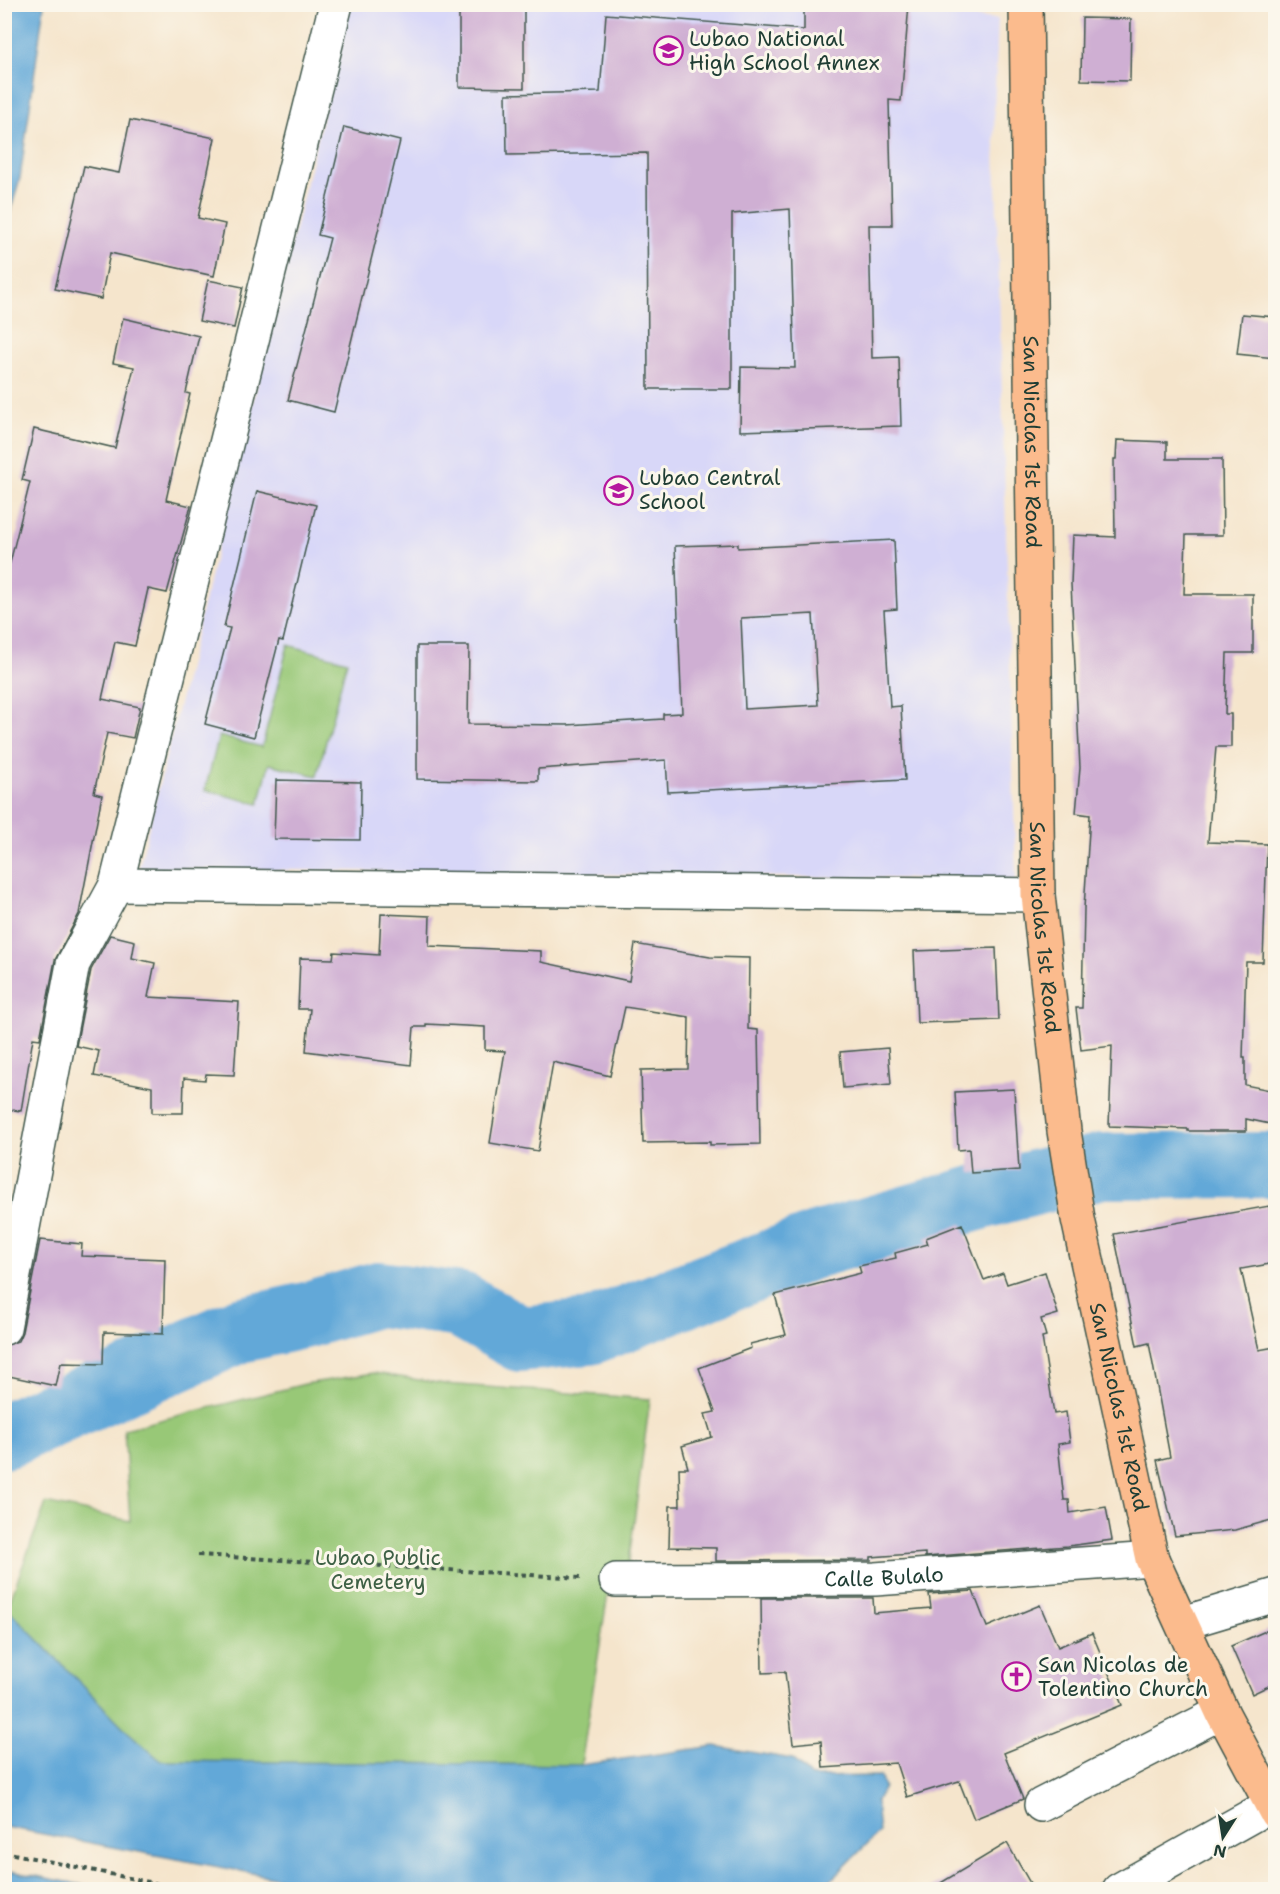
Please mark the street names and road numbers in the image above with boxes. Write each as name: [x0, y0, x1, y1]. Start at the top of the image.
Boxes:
street label: San Nicolas 1st Road: [1016, 335, 1047, 549]
street label: San Nicolas 1st Road: [1023, 821, 1067, 1035]
street label: San Nicolas 1st Road: [1083, 1300, 1155, 1514]
street label: Calle Bulalo: [824, 1560, 945, 1593]

